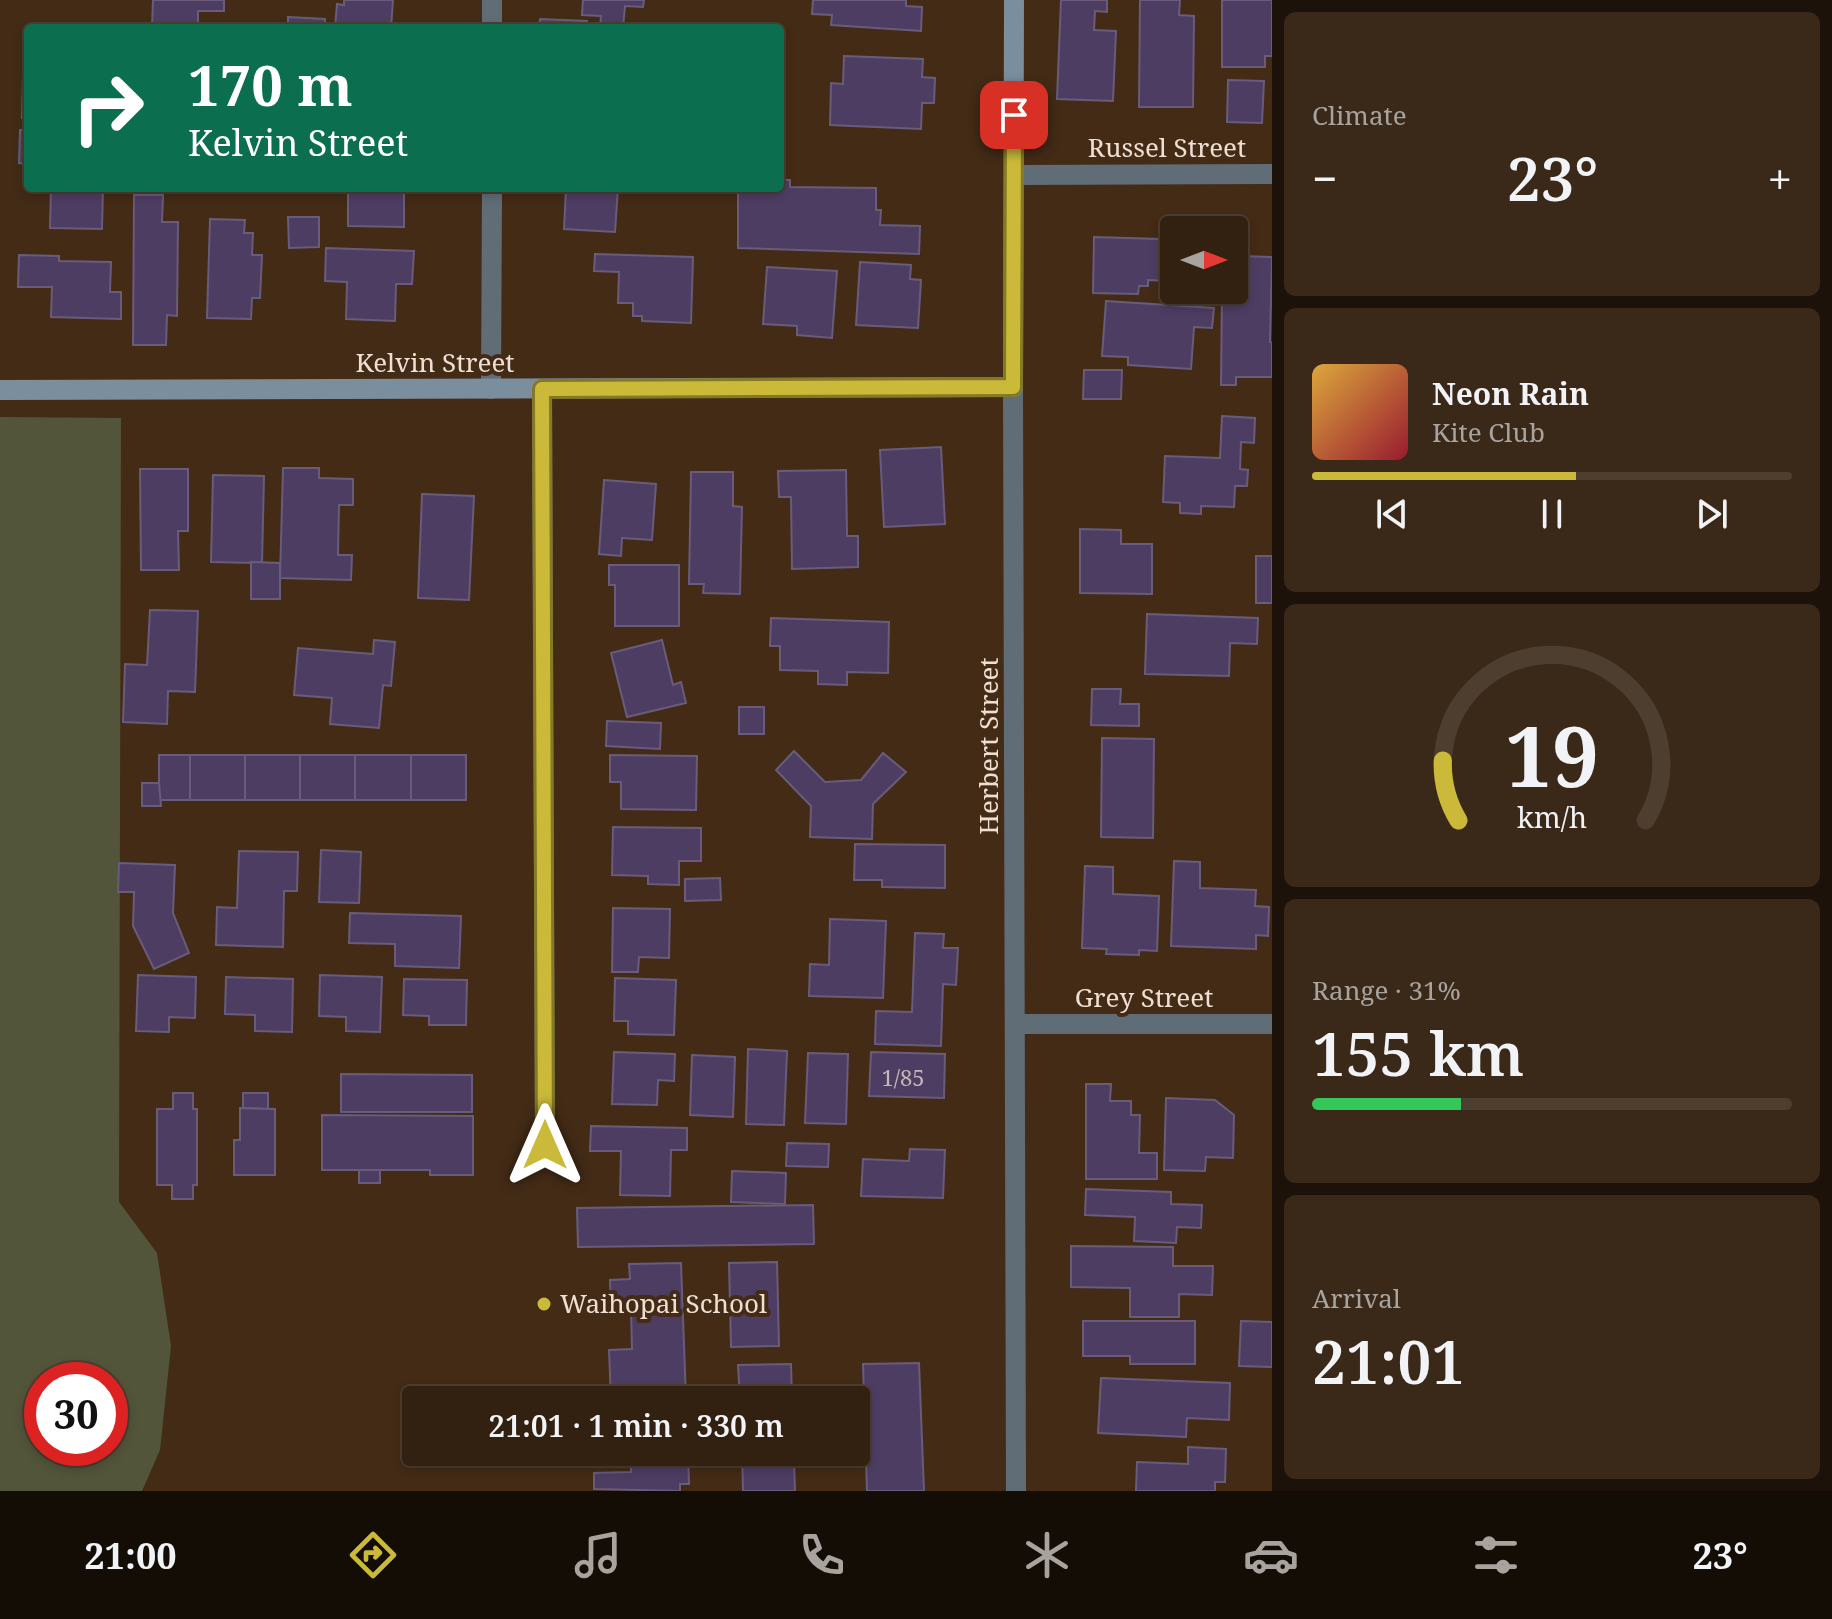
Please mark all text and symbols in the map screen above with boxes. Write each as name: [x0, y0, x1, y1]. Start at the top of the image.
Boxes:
text: 170 m: [188, 46, 353, 122]
icon: right: [56, 56, 160, 160]
pin: [980, 81, 1048, 149]
icon: arrive: [992, 93, 1036, 137]
text: Climate: [1312, 97, 1407, 133]
text: Kelvin Street: [188, 118, 408, 167]
street label: Russel Street: [1088, 129, 1246, 165]
text: 23°: [1507, 137, 1598, 219]
text: −: [1312, 148, 1337, 208]
text: +: [1767, 148, 1792, 208]
north arrow: [1160, 216, 1248, 304]
map controls: [1160, 216, 1248, 304]
street label: Kelvin Street: [355, 344, 515, 380]
text: Neon Rain: [1432, 373, 1589, 414]
text: Kite Club: [1432, 414, 1545, 450]
icon: previous: [1370, 492, 1414, 536]
icon: pause: [1530, 492, 1574, 536]
icon: next: [1690, 492, 1734, 536]
street label: Herbert Street: [970, 657, 1006, 835]
text: 19: [1505, 698, 1599, 811]
text: km/h: [1517, 798, 1587, 837]
text: Range · 31%: [1312, 972, 1461, 1008]
street label: Grey Street: [1075, 979, 1213, 1015]
text: 155 km: [1312, 1012, 1524, 1094]
house number: 1/85: [881, 1062, 925, 1092]
position arrow: [503, 1103, 587, 1187]
text: Arrival: [1312, 1280, 1401, 1316]
place label: Waihopai School: [560, 1285, 767, 1321]
marker: Waihopai School: [535, 1295, 553, 1313]
text: 21:01: [1312, 1320, 1465, 1402]
speed limit sign: 30: [24, 1362, 128, 1466]
text: 21:01 · 1 min · 330 m: [488, 1405, 784, 1446]
icon: directions: [345, 1527, 401, 1583]
icon: music: [570, 1527, 626, 1583]
icon: phone: [794, 1527, 850, 1583]
icon: climate: [1019, 1527, 1075, 1583]
icon: car: [1243, 1527, 1299, 1583]
icon: filters: [1468, 1527, 1524, 1583]
text: 21:00: [84, 1531, 177, 1580]
text: 23°: [1693, 1531, 1748, 1580]

